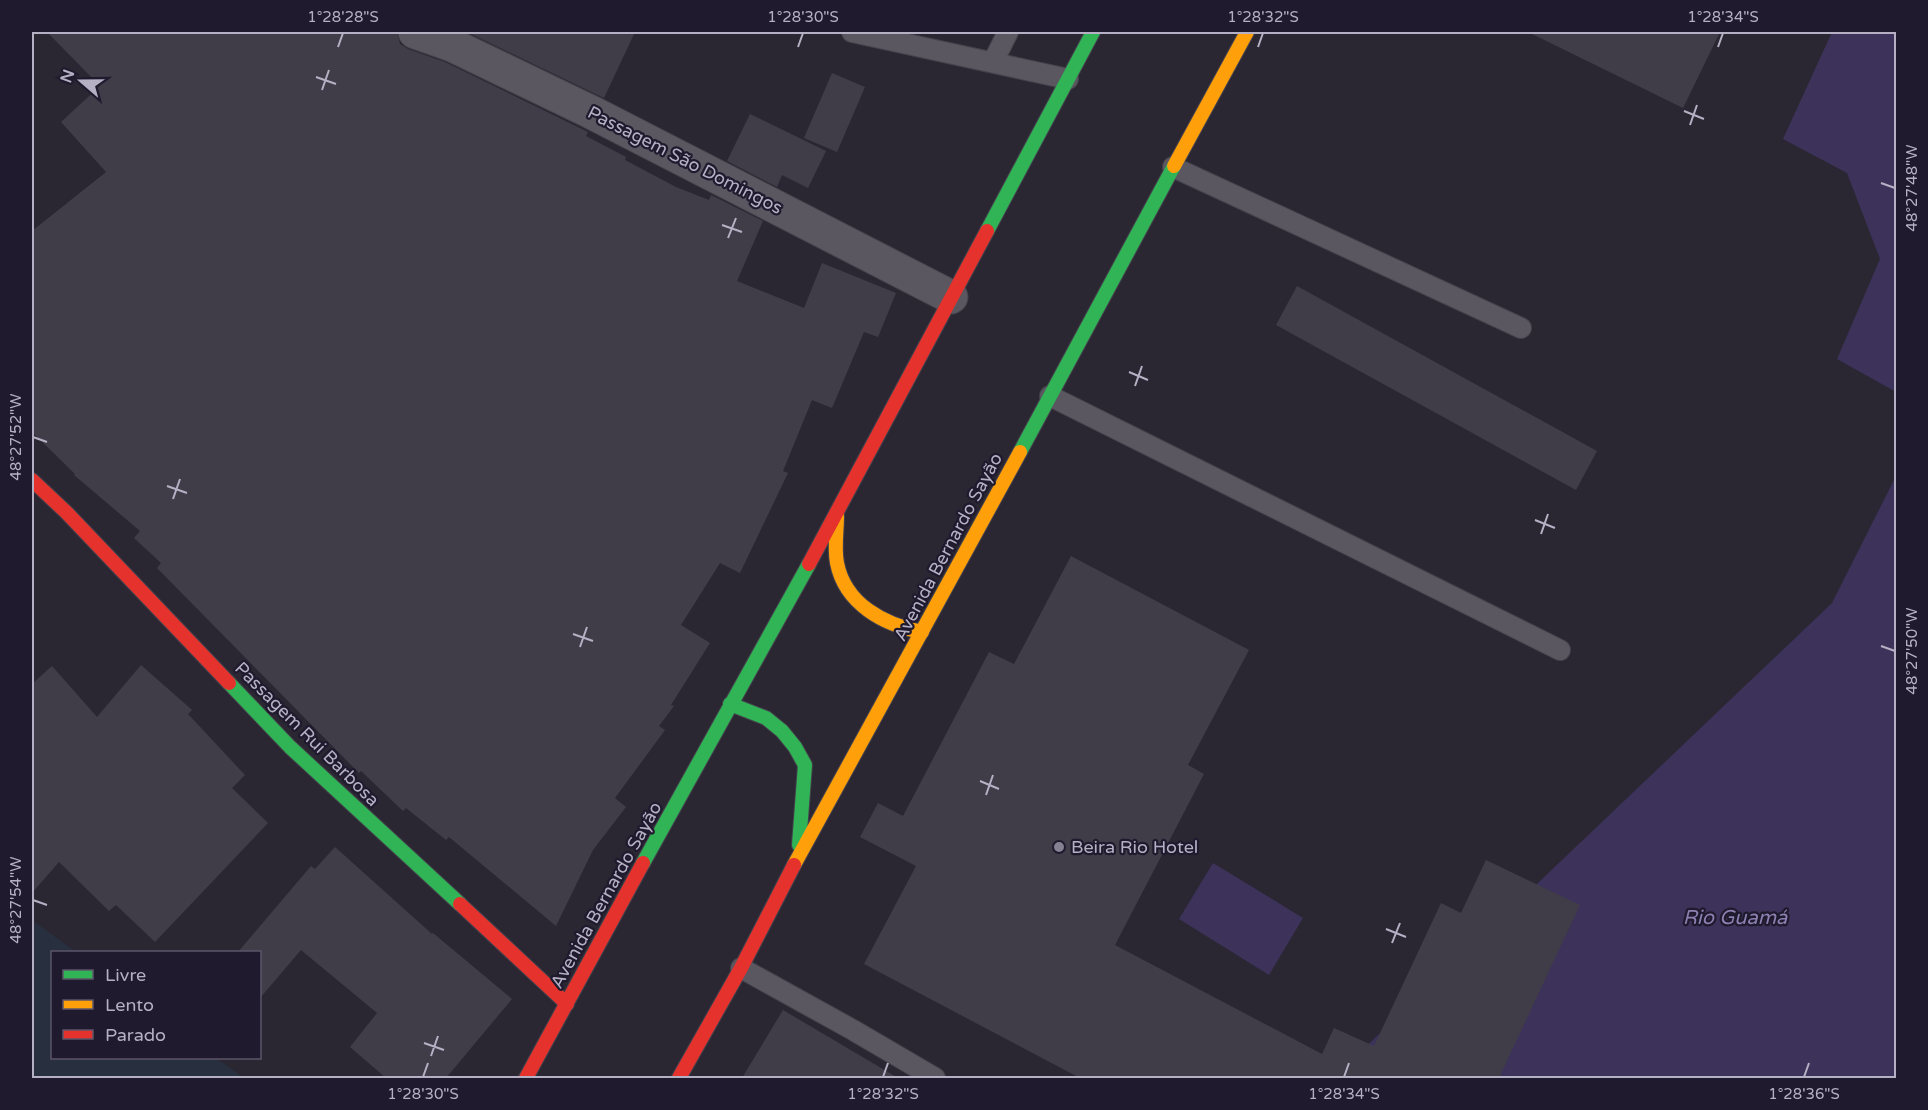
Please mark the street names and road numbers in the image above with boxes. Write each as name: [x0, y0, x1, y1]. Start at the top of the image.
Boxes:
street label: Passagem São Domingos: [584, 101, 786, 219]
street label: Avenida Bernardo Sayão: [889, 449, 1007, 645]
street label: Passagem Rui Barbosa: [230, 657, 384, 811]
street label: Avenida Bernardo Sayão: [546, 798, 666, 992]

